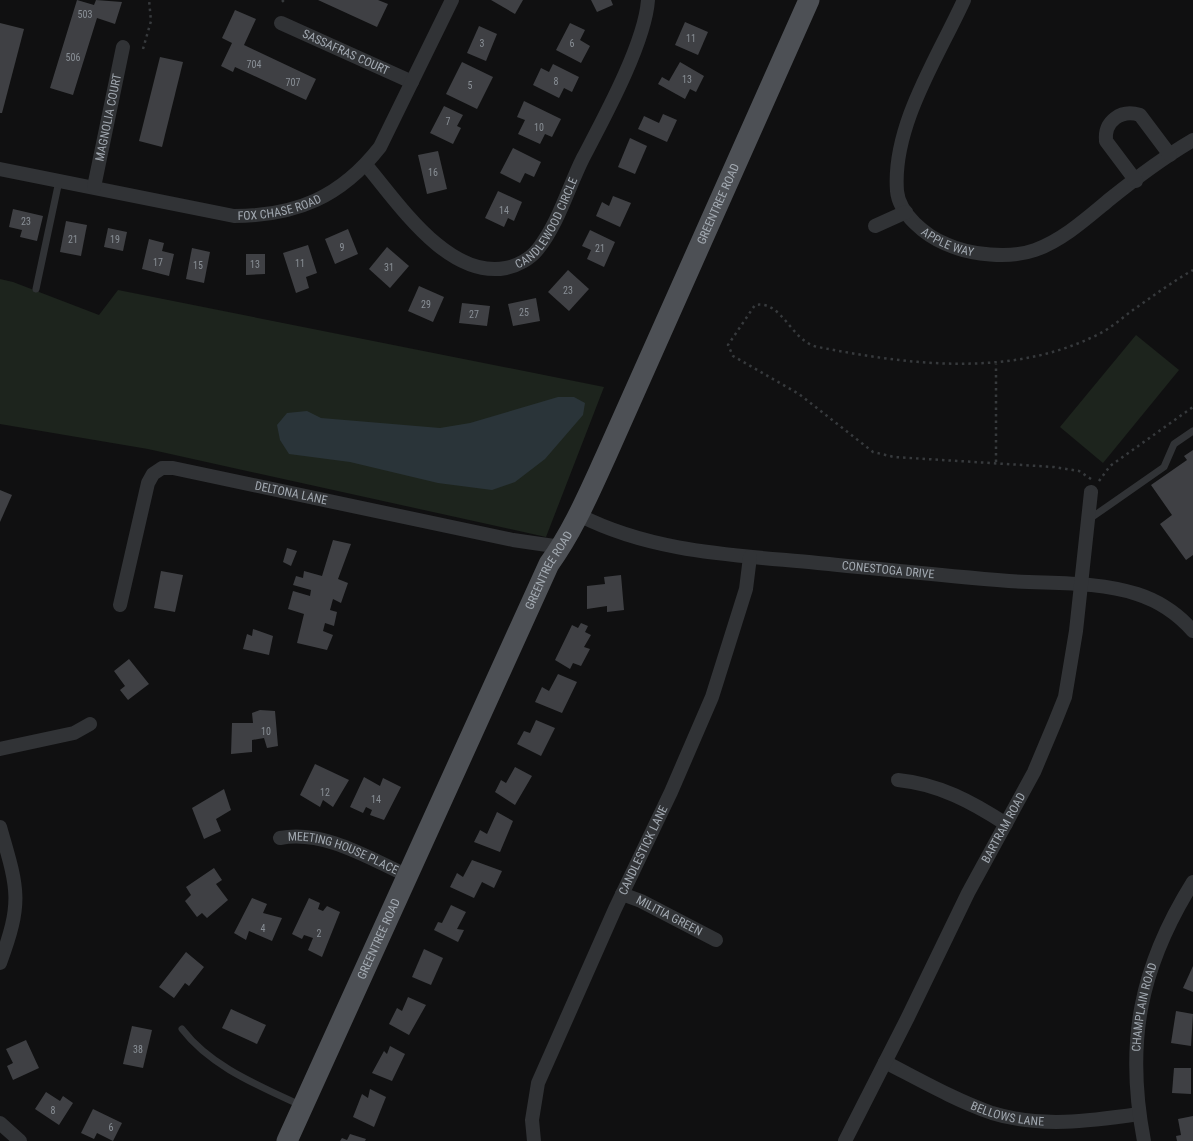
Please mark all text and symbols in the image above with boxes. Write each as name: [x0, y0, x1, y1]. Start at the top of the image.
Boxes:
house number: 503: [78, 9, 92, 20]
street label: SASSAFRAS COURT: [300, 27, 391, 78]
house number: 11: [686, 33, 696, 44]
house number: 3: [480, 38, 485, 49]
house number: 6: [570, 38, 575, 49]
house number: 506: [66, 52, 80, 63]
house number: 704: [247, 59, 261, 70]
street label: MAGNOLIA COURT: [92, 72, 124, 163]
house number: 13: [682, 74, 692, 85]
house number: 8: [554, 76, 559, 87]
house number: 707: [286, 77, 300, 88]
house number: 5: [468, 80, 473, 91]
house number: 7: [446, 116, 451, 127]
house number: 10: [534, 122, 544, 133]
street label: GREENTREE ROAD: [694, 161, 742, 247]
house number: 16: [428, 167, 438, 178]
street label: CANDLEWOOD CIRCLE: [513, 175, 580, 272]
street label: FOX CHASE ROAD: [237, 192, 324, 223]
house number: 14: [499, 205, 509, 216]
house number: 23: [21, 216, 31, 227]
street label: APPLE WAY: [919, 225, 976, 259]
house number: 21: [68, 234, 78, 245]
house number: 19: [110, 234, 120, 245]
house number: 9: [340, 242, 345, 253]
house number: 21: [595, 243, 605, 254]
house number: 17: [153, 257, 163, 268]
house number: 11: [295, 258, 305, 269]
house number: 13: [250, 259, 260, 270]
house number: 15: [193, 260, 203, 271]
house number: 31: [384, 262, 394, 273]
house number: 23: [563, 285, 573, 296]
house number: 29: [421, 299, 431, 310]
house number: 25: [519, 307, 529, 318]
house number: 27: [469, 309, 479, 320]
street label: DELTONA LANE: [254, 479, 329, 507]
street label: GREENTREE ROAD: [522, 528, 575, 612]
street label: CONESTOGA DRIVE: [841, 558, 935, 581]
house number: 10: [261, 726, 271, 737]
house number: 12: [320, 787, 330, 798]
street label: BARTRAM ROAD: [979, 790, 1028, 865]
house number: 14: [371, 794, 381, 805]
street label: CANDLESTICK LANE: [616, 803, 670, 897]
street label: MEETING HOUSE PLACE: [288, 829, 401, 877]
street label: MILITIA GREEN: [634, 893, 705, 939]
street label: GREENTREE ROAD: [354, 896, 403, 981]
house number: 4: [261, 923, 266, 934]
house number: 2: [317, 928, 322, 939]
street label: CHAMPLAIN ROAD: [1129, 961, 1160, 1052]
house number: 38: [133, 1044, 143, 1055]
street label: BELLOWS LANE: [969, 1099, 1044, 1129]
house number: 8: [51, 1105, 56, 1116]
house number: 6: [109, 1122, 114, 1133]

